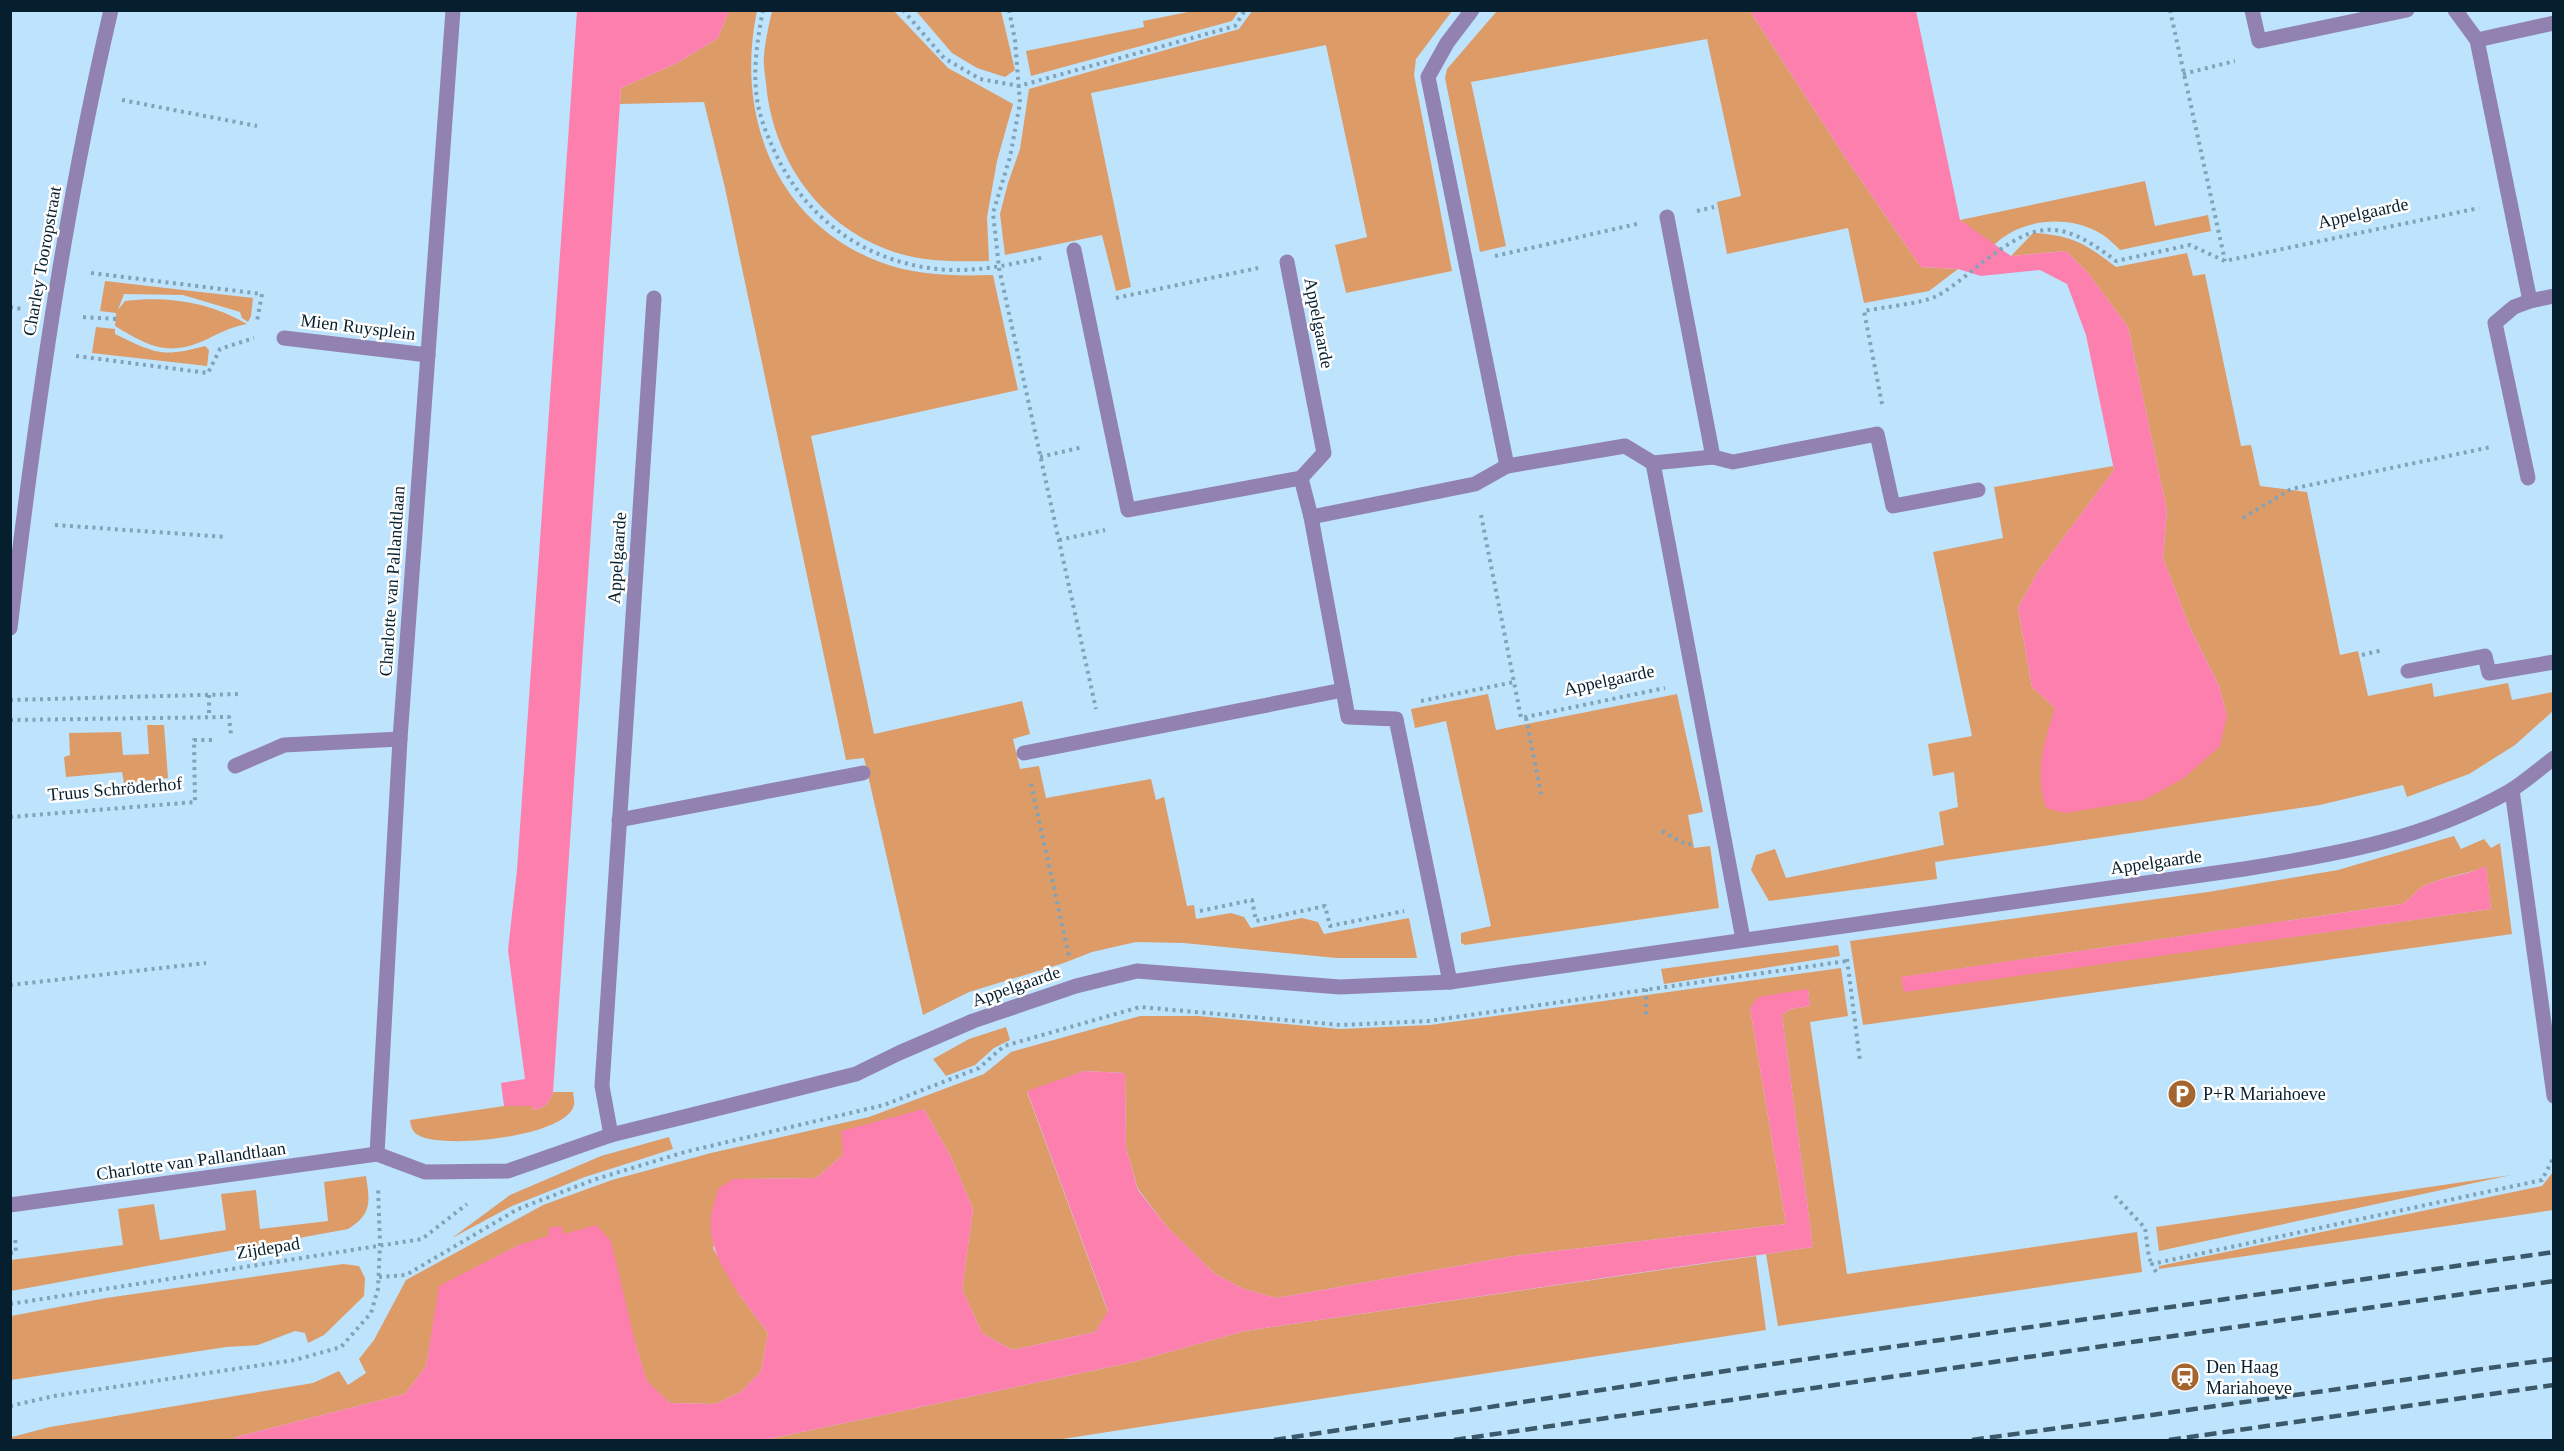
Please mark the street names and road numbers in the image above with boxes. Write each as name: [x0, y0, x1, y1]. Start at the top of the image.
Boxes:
street label: Charley Tooropstraat: [19, 184, 65, 338]
street label: Appelgaarde: [2316, 194, 2410, 232]
street label: Appelgaarde: [1300, 276, 1338, 370]
street label: Mien Ruysplein: [299, 310, 417, 344]
street label: Charlotte van Pallandtlaan: [375, 485, 409, 677]
street label: Appelgaarde: [604, 511, 630, 605]
street label: Appelgaarde: [1562, 661, 1656, 699]
street label: Truus Schröderhof: [47, 773, 183, 805]
street label: Appelgaarde: [2109, 846, 2203, 878]
street label: Appelgaarde: [969, 962, 1063, 1010]
street label: Charlotte van Pallandtlaan: [95, 1138, 287, 1184]
street label: Zijdepad: [235, 1233, 301, 1263]

